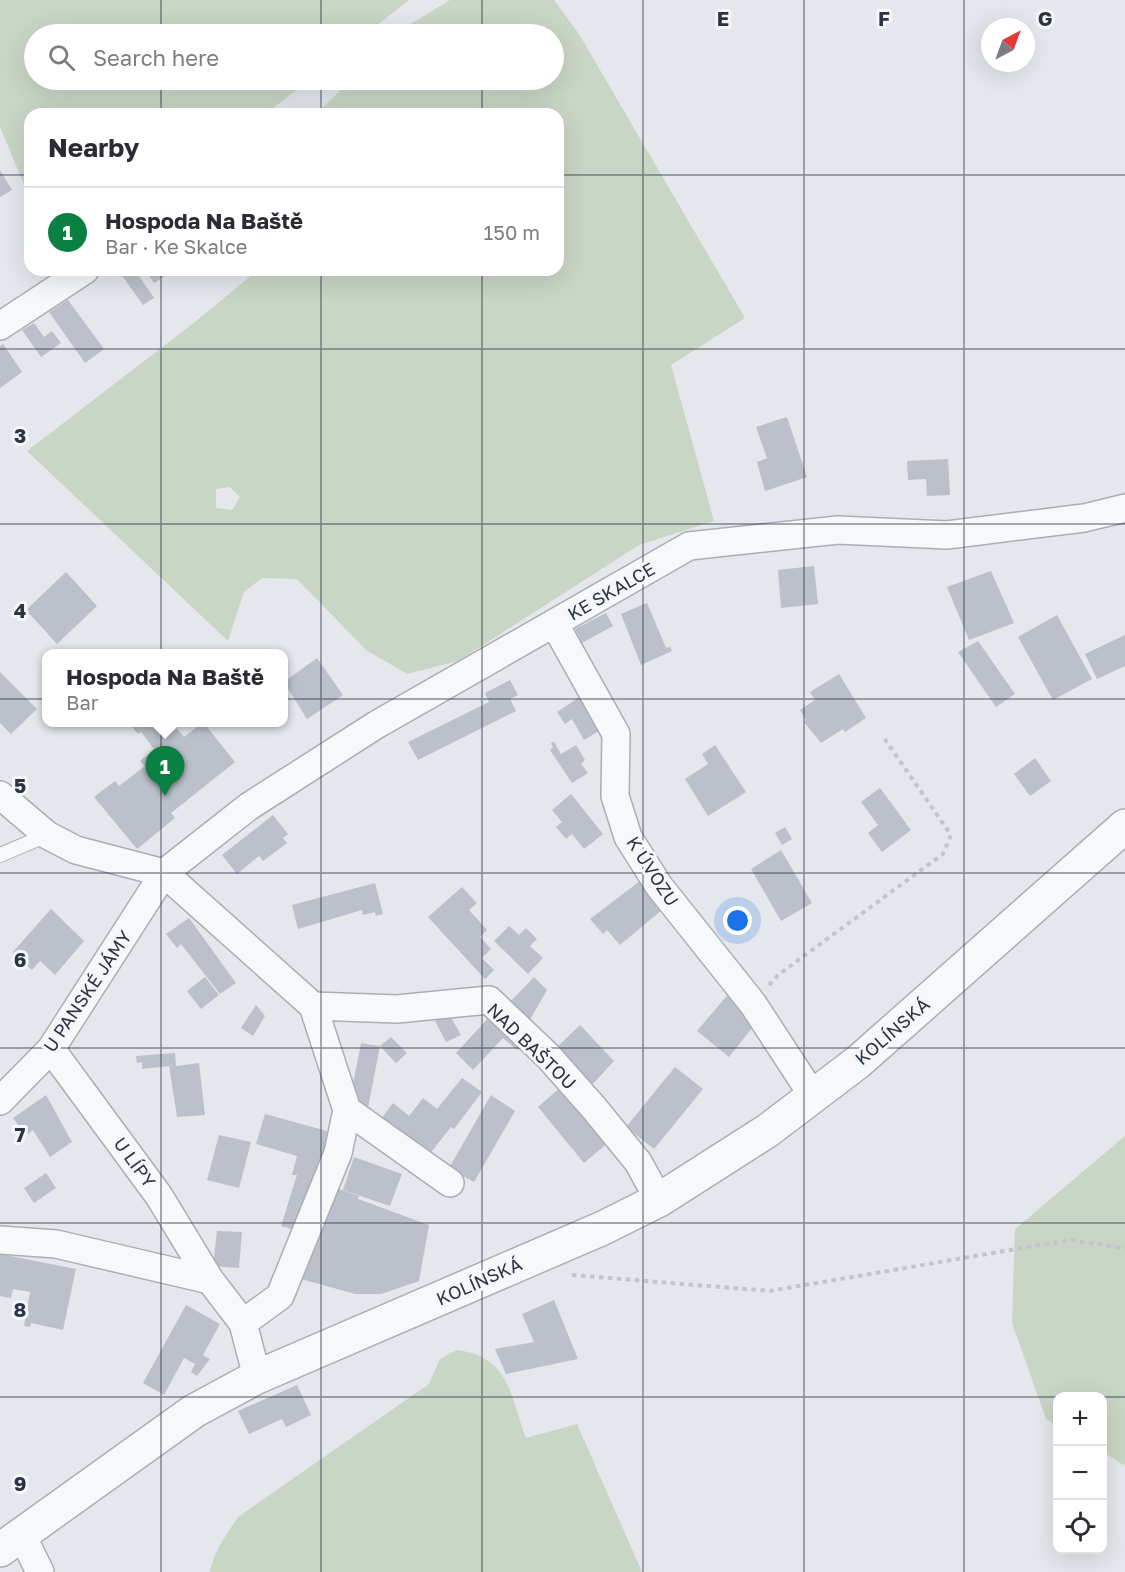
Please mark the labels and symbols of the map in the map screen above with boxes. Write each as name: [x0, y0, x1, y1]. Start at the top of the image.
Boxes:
text: E: [717, 6, 729, 30]
text: F: [878, 6, 890, 30]
text: G: [1038, 6, 1052, 30]
north arrow: [981, 18, 1035, 72]
text: 3: [14, 423, 26, 447]
street label: KE SKALCE: [563, 557, 659, 625]
text: 4: [14, 598, 26, 622]
pin: 1: [146, 746, 184, 796]
text: 5: [14, 773, 26, 797]
street label: K ÚVOZU: [622, 832, 684, 910]
your location: [723, 906, 752, 935]
street label: U PANSKÉ JÁMY: [38, 926, 136, 1056]
text: 6: [14, 947, 26, 971]
street label: KOLÍNSKÁ: [850, 993, 934, 1069]
street label: NAD BAŠTOU: [483, 998, 581, 1094]
text: 7: [15, 1122, 26, 1146]
street label: U LÍPY: [109, 1133, 161, 1192]
street label: KOLÍNSKÁ: [433, 1252, 525, 1310]
text: 8: [14, 1297, 26, 1321]
text: 9: [14, 1471, 26, 1495]

